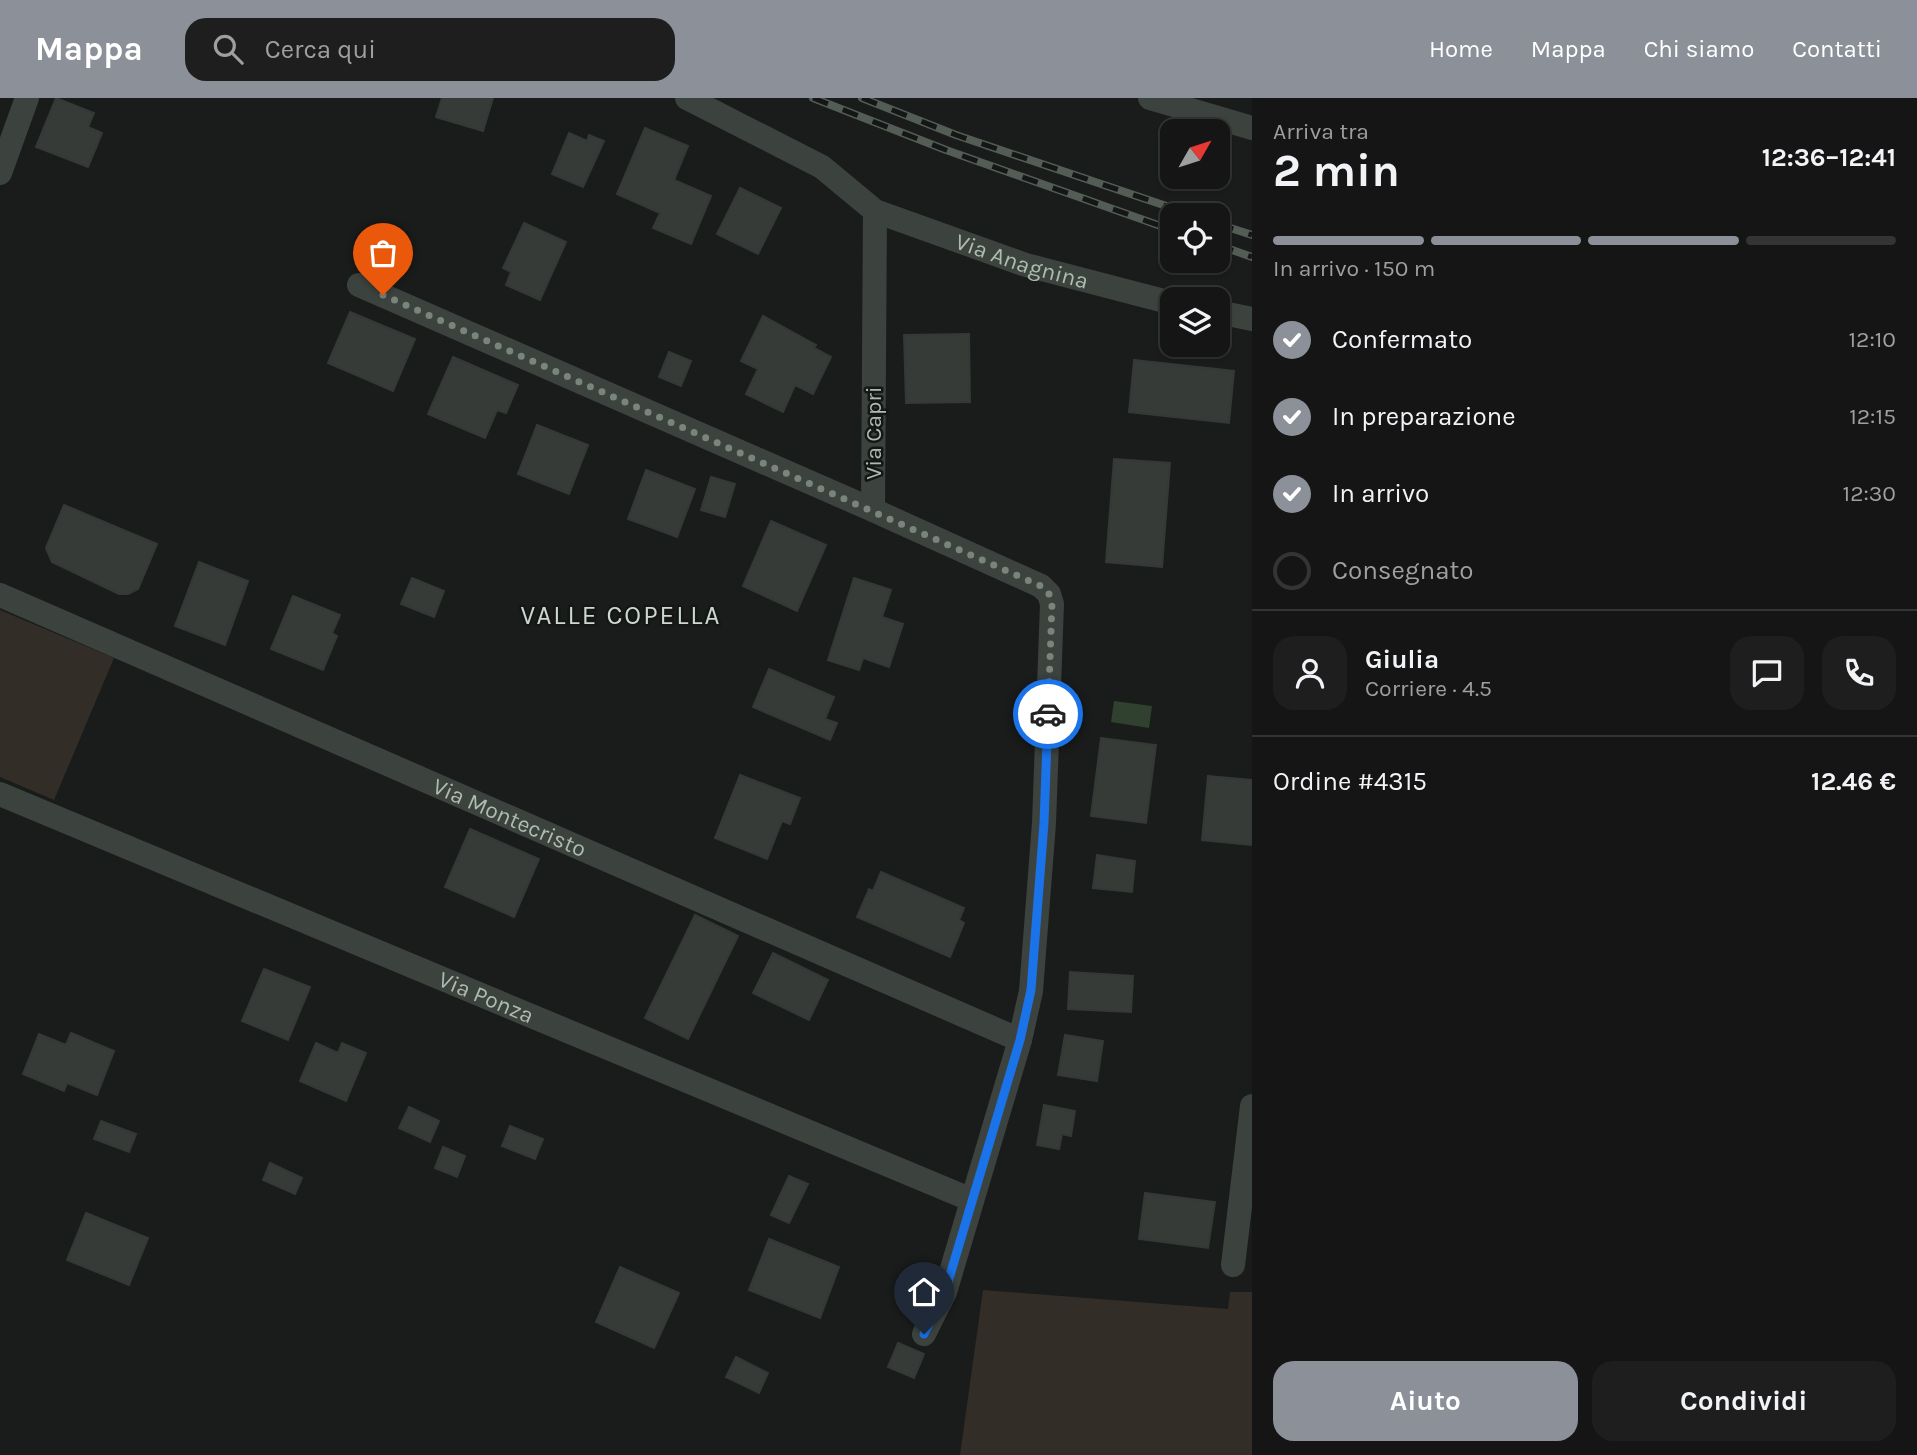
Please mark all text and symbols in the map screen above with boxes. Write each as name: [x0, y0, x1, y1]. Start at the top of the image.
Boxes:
search box: [185, 18, 675, 81]
text: Mappa: [35, 30, 143, 68]
icon: search: [209, 30, 247, 68]
text: Cerca qui: [265, 34, 376, 65]
text: Home: [1429, 35, 1493, 63]
text: Mappa: [1531, 35, 1606, 63]
text: Chi siamo: [1644, 35, 1754, 63]
text: Contatti: [1792, 35, 1882, 63]
text: Arriva tra: [1273, 118, 1369, 145]
north arrow: [1160, 119, 1230, 189]
map controls: [1160, 119, 1230, 357]
text: 12:36–12:41: [1762, 142, 1896, 173]
text: 2 min: [1273, 144, 1400, 198]
button: locate: [1160, 203, 1230, 273]
pin: [353, 223, 413, 295]
street label: Via Anagnina: [952, 228, 1091, 295]
icon: bag: [364, 234, 402, 272]
text: In arrivo · 150 m: [1273, 255, 1435, 282]
button: layers: [1160, 287, 1230, 357]
icon: check: [1273, 321, 1311, 359]
text: Confermato: [1332, 324, 1472, 355]
text: 12:10: [1849, 326, 1896, 353]
street label: Via Capri: [860, 386, 887, 480]
icon: check: [1273, 398, 1311, 436]
text: In preparazione: [1332, 401, 1516, 432]
text: 12:15: [1849, 403, 1896, 430]
icon: check: [1273, 475, 1311, 513]
text: In arrivo: [1332, 478, 1429, 509]
text: 12:30: [1843, 480, 1896, 507]
text: Consegnato: [1332, 555, 1474, 586]
district label: VALLE COPELLA: [521, 600, 721, 631]
button: person: [1273, 636, 1347, 710]
button: chat: [1730, 636, 1804, 710]
button: phone: [1822, 636, 1896, 710]
text: Giulia: [1365, 644, 1439, 675]
text: Corriere · 4.5: [1365, 675, 1492, 702]
courier: [1013, 679, 1083, 749]
icon: car: [1029, 695, 1067, 733]
text: Ordine #4315: [1273, 766, 1427, 797]
text: 12.46 €: [1811, 766, 1896, 797]
street label: Via Montecristo: [429, 772, 590, 863]
street label: Via Ponza: [434, 966, 538, 1029]
pin: [894, 1262, 954, 1334]
icon: home: [905, 1273, 943, 1311]
button: Aiuto: [1273, 1361, 1578, 1441]
button: Condividi: [1592, 1361, 1896, 1441]

